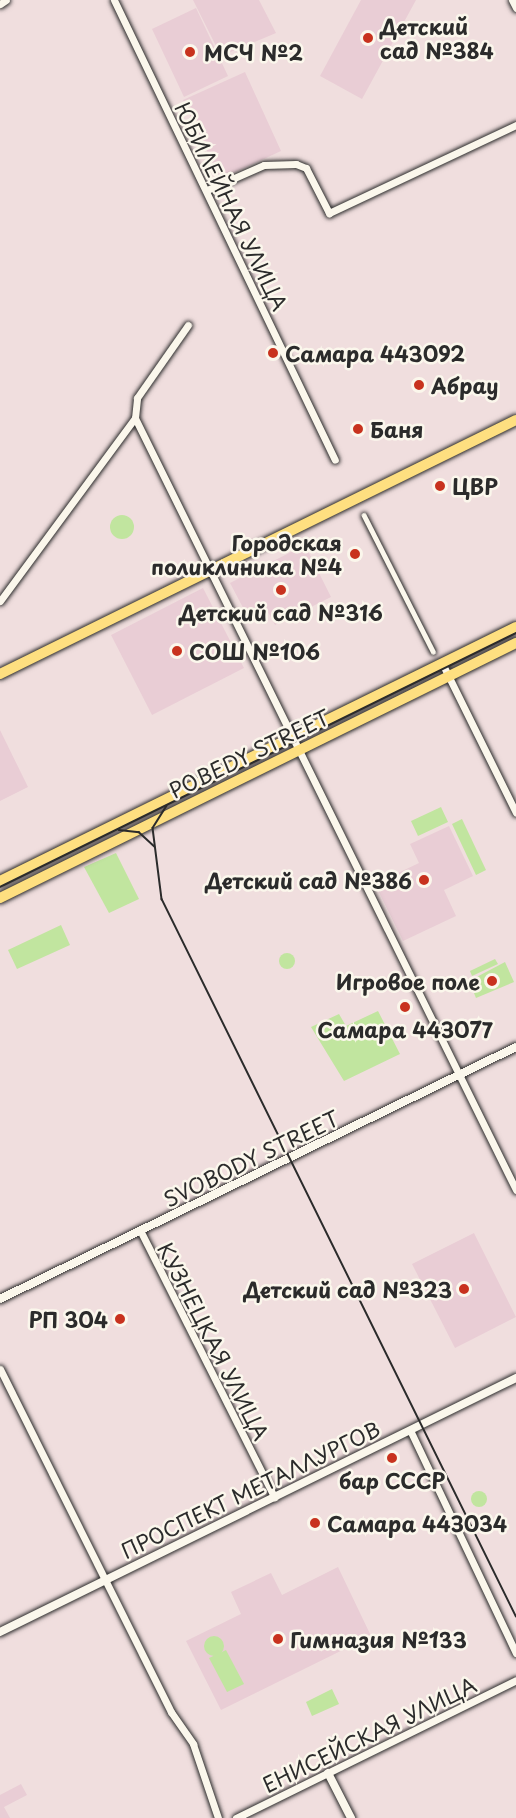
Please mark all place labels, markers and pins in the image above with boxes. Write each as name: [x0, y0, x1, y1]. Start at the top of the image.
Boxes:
place label: Детский сад №384: [380, 13, 494, 63]
marker: Детский сад №384: [361, 31, 375, 45]
place label: МСЧ №2: [204, 39, 304, 65]
marker: МСЧ №2: [181, 43, 199, 61]
place label: Самара 443092: [285, 340, 466, 366]
marker: Самара 443092: [266, 346, 280, 360]
place label: Абрау: [431, 372, 498, 398]
marker: Абрау: [412, 378, 426, 392]
place label: Баня: [370, 416, 424, 442]
marker: Баня: [351, 422, 365, 436]
place label: ЦВР: [452, 473, 498, 499]
marker: ЦВР: [433, 479, 447, 493]
place label: Городская поликлиника №4: [151, 529, 342, 579]
marker: Городская поликлиника №4: [346, 545, 364, 563]
marker: Детский сад №316: [274, 583, 288, 597]
place label: Детский сад №316: [179, 599, 383, 625]
place label: СОШ №106: [189, 638, 320, 664]
marker: СОШ №106: [170, 644, 184, 658]
place label: Детский сад №386: [204, 867, 412, 893]
marker: Детский сад №386: [417, 873, 431, 887]
place label: Игровое поле: [336, 968, 480, 994]
marker: Игровое поле: [485, 974, 499, 988]
marker: Самара 443077: [398, 1000, 412, 1014]
place label: Самара 443077: [317, 1016, 493, 1042]
place label: Детский сад №323: [243, 1276, 452, 1302]
marker: Детский сад №323: [457, 1282, 471, 1296]
place label: РП 304: [28, 1306, 108, 1332]
marker: РП 304: [113, 1312, 127, 1326]
marker: бар СССР: [385, 1451, 399, 1465]
place label: бар СССР: [339, 1467, 445, 1493]
place label: Самара 443034: [327, 1510, 508, 1536]
marker: Самара 443034: [308, 1516, 322, 1530]
place label: Гимназия №133: [290, 1626, 467, 1652]
marker: Гимназия №133: [271, 1632, 285, 1646]

